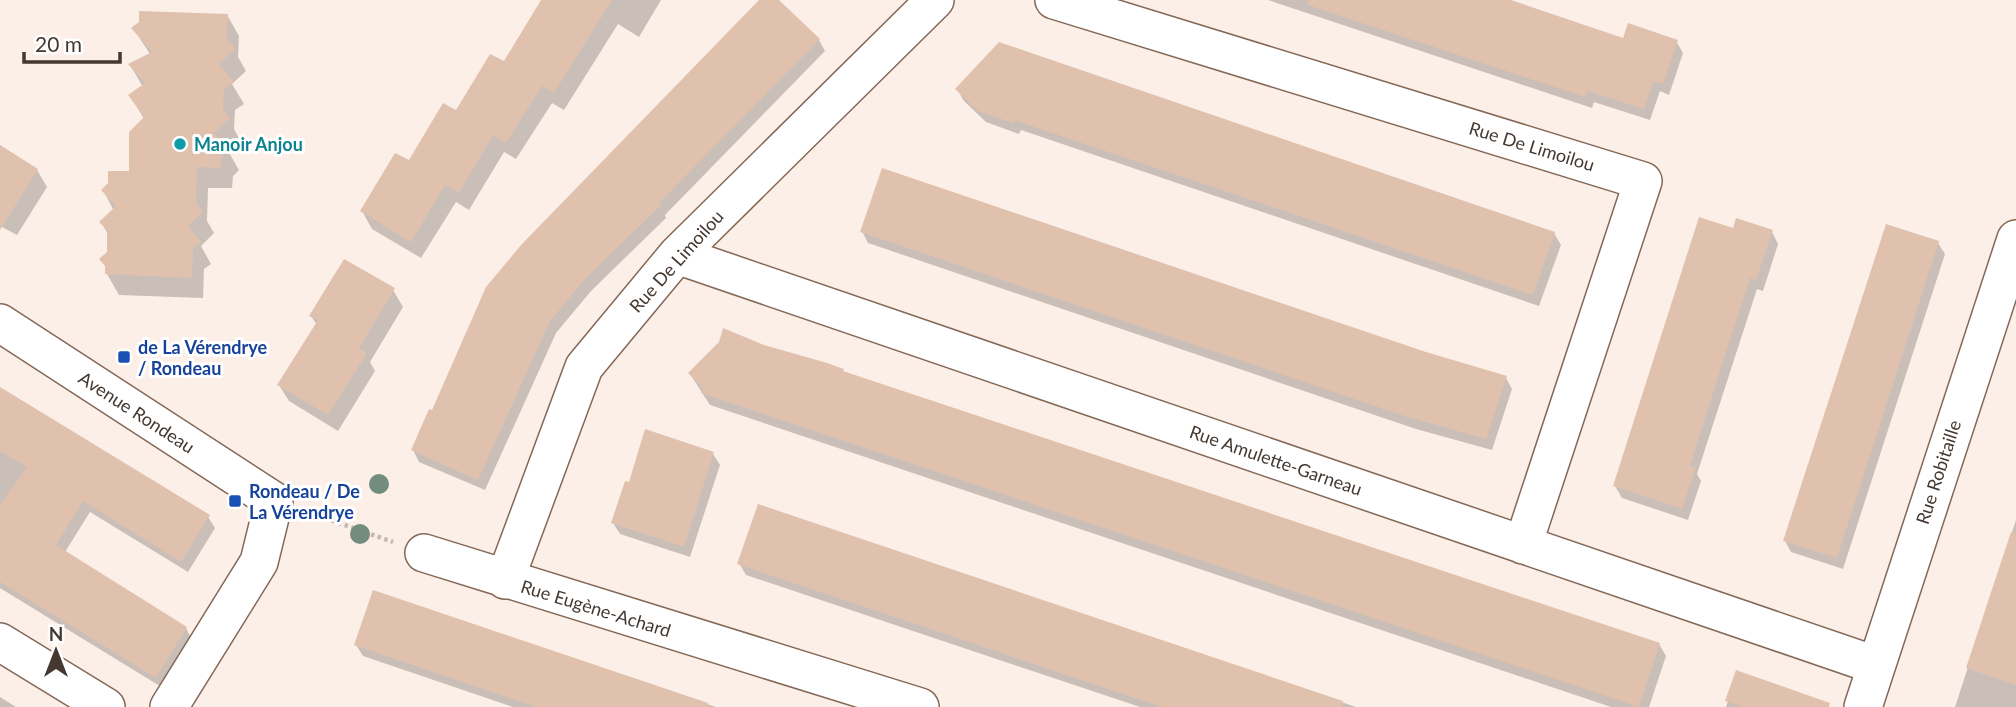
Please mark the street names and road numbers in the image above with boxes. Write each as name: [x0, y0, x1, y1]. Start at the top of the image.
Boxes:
street label: Rue De Limoilou: [1467, 116, 1597, 176]
street label: Rue De Limoilou: [624, 205, 728, 317]
street label: Avenue Rondeau: [75, 366, 199, 458]
street label: Rue Robitaille: [1911, 417, 1965, 527]
street label: Rue Amulette-Garneau: [1187, 420, 1365, 500]
street label: Rue Eugène-Achard: [518, 575, 674, 641]

